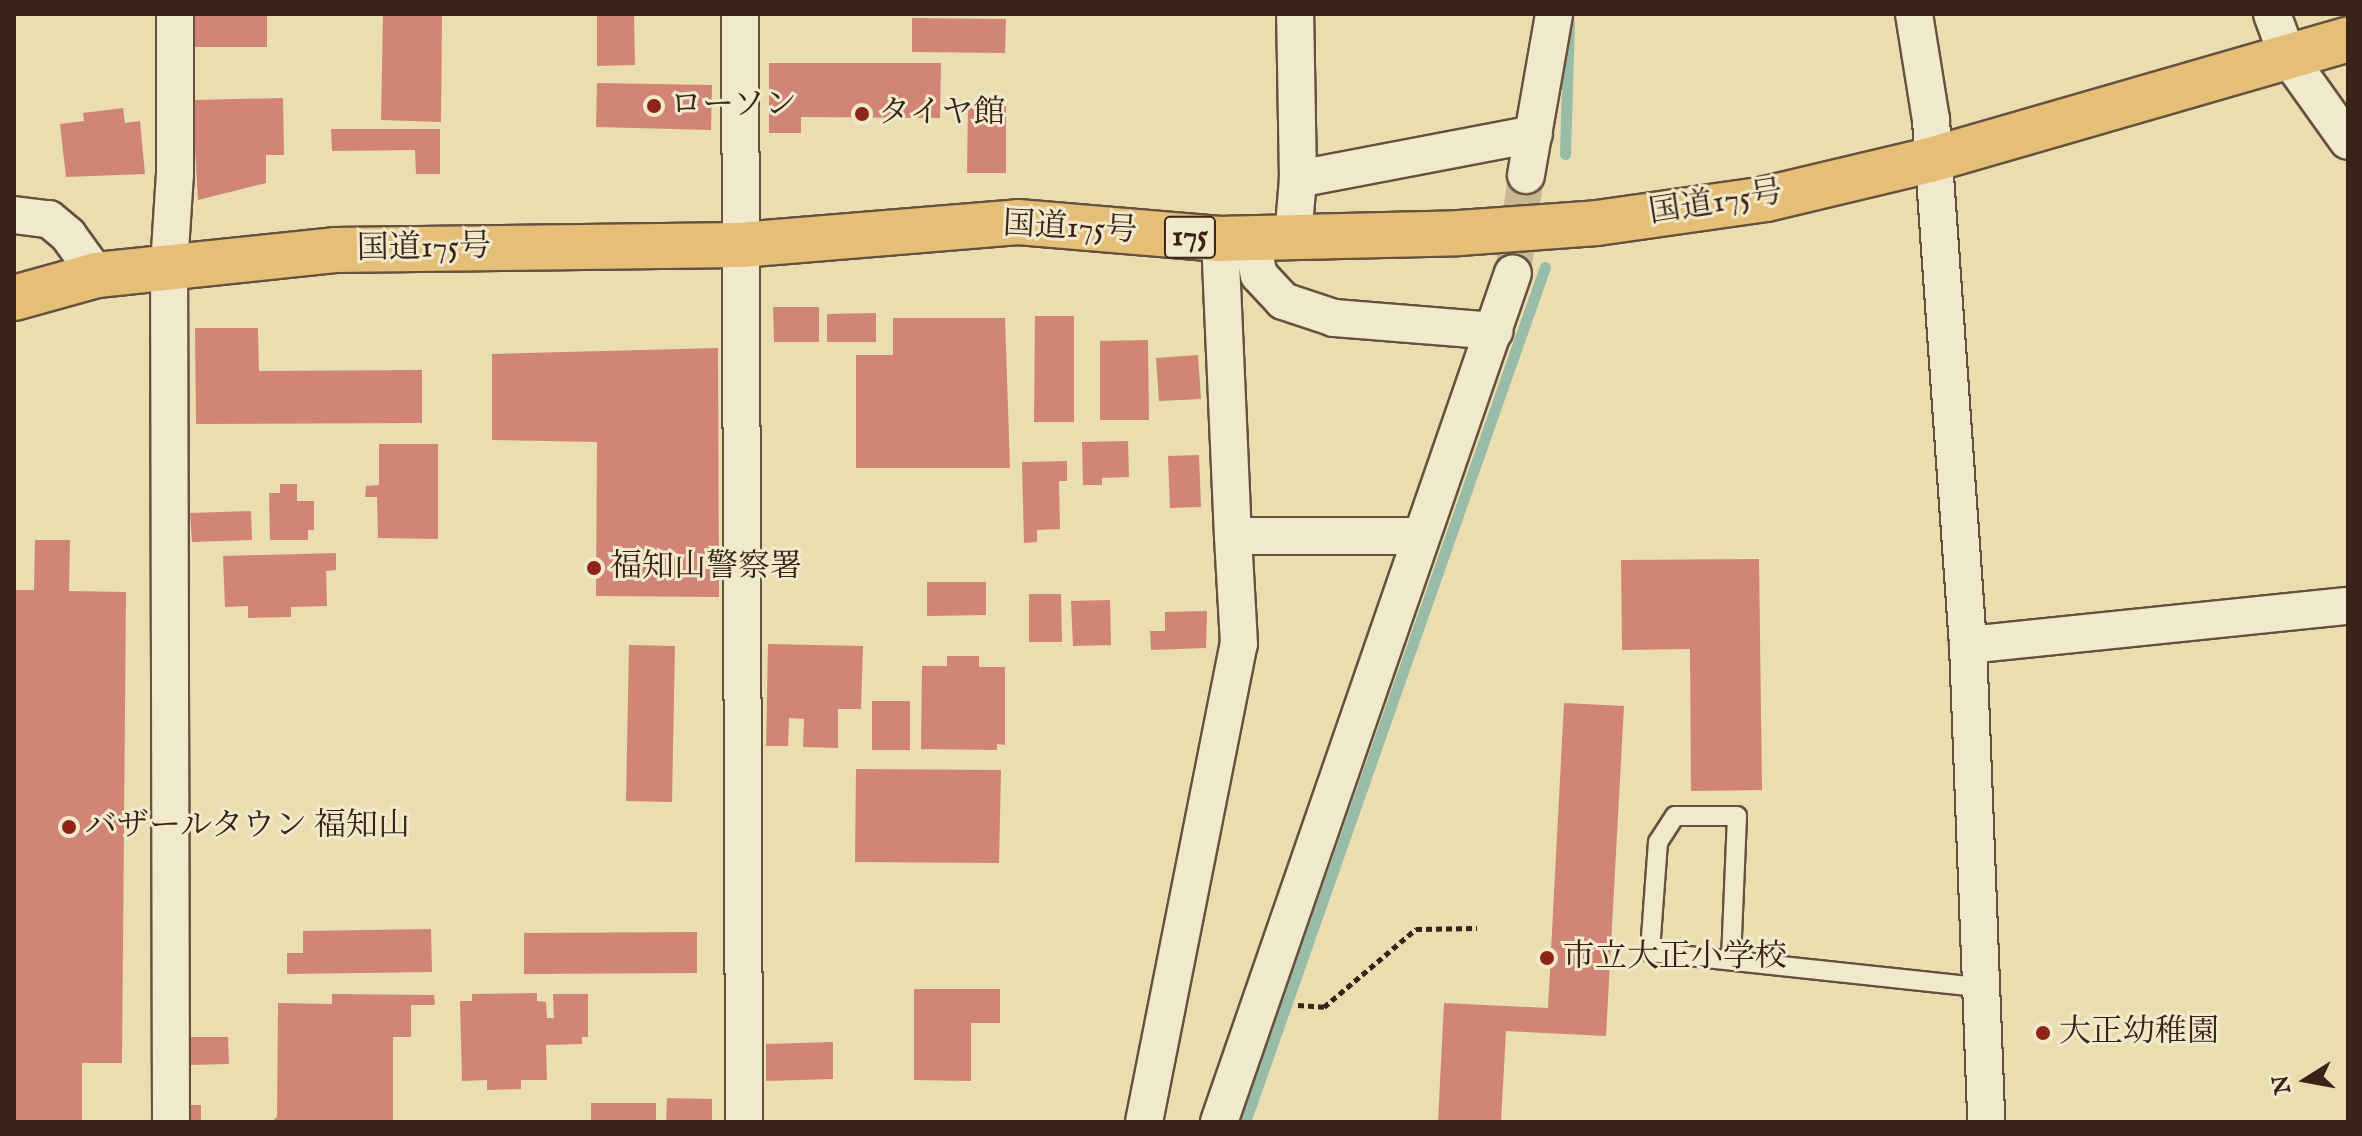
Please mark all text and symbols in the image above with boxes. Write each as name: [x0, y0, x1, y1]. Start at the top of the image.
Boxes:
place label: ローソン: [670, 87, 798, 125]
place label: タイヤ館: [878, 95, 1006, 133]
marker: ローソン: [645, 97, 663, 115]
marker: タイヤ館: [853, 105, 871, 123]
street label: 国道175号: [1647, 175, 1785, 233]
street label: 国道175号: [1002, 206, 1138, 252]
road number: 175: [1162, 211, 1218, 263]
street label: 国道175号: [356, 229, 492, 269]
place label: 福知山警察署: [610, 549, 802, 587]
marker: 福知山警察署: [585, 559, 603, 577]
place label: バザールタウン 福知山: [85, 808, 412, 846]
marker: バザールタウン 福知山: [60, 818, 78, 836]
place label: 市立大正小学校: [1563, 939, 1787, 977]
marker: 市立大正小学校: [1538, 949, 1556, 967]
place label: 大正幼稚園: [2059, 1014, 2219, 1052]
marker: 大正幼稚園: [2034, 1024, 2052, 1042]
north arrow: [2266, 1040, 2346, 1120]
text: N: [2267, 1073, 2298, 1097]

